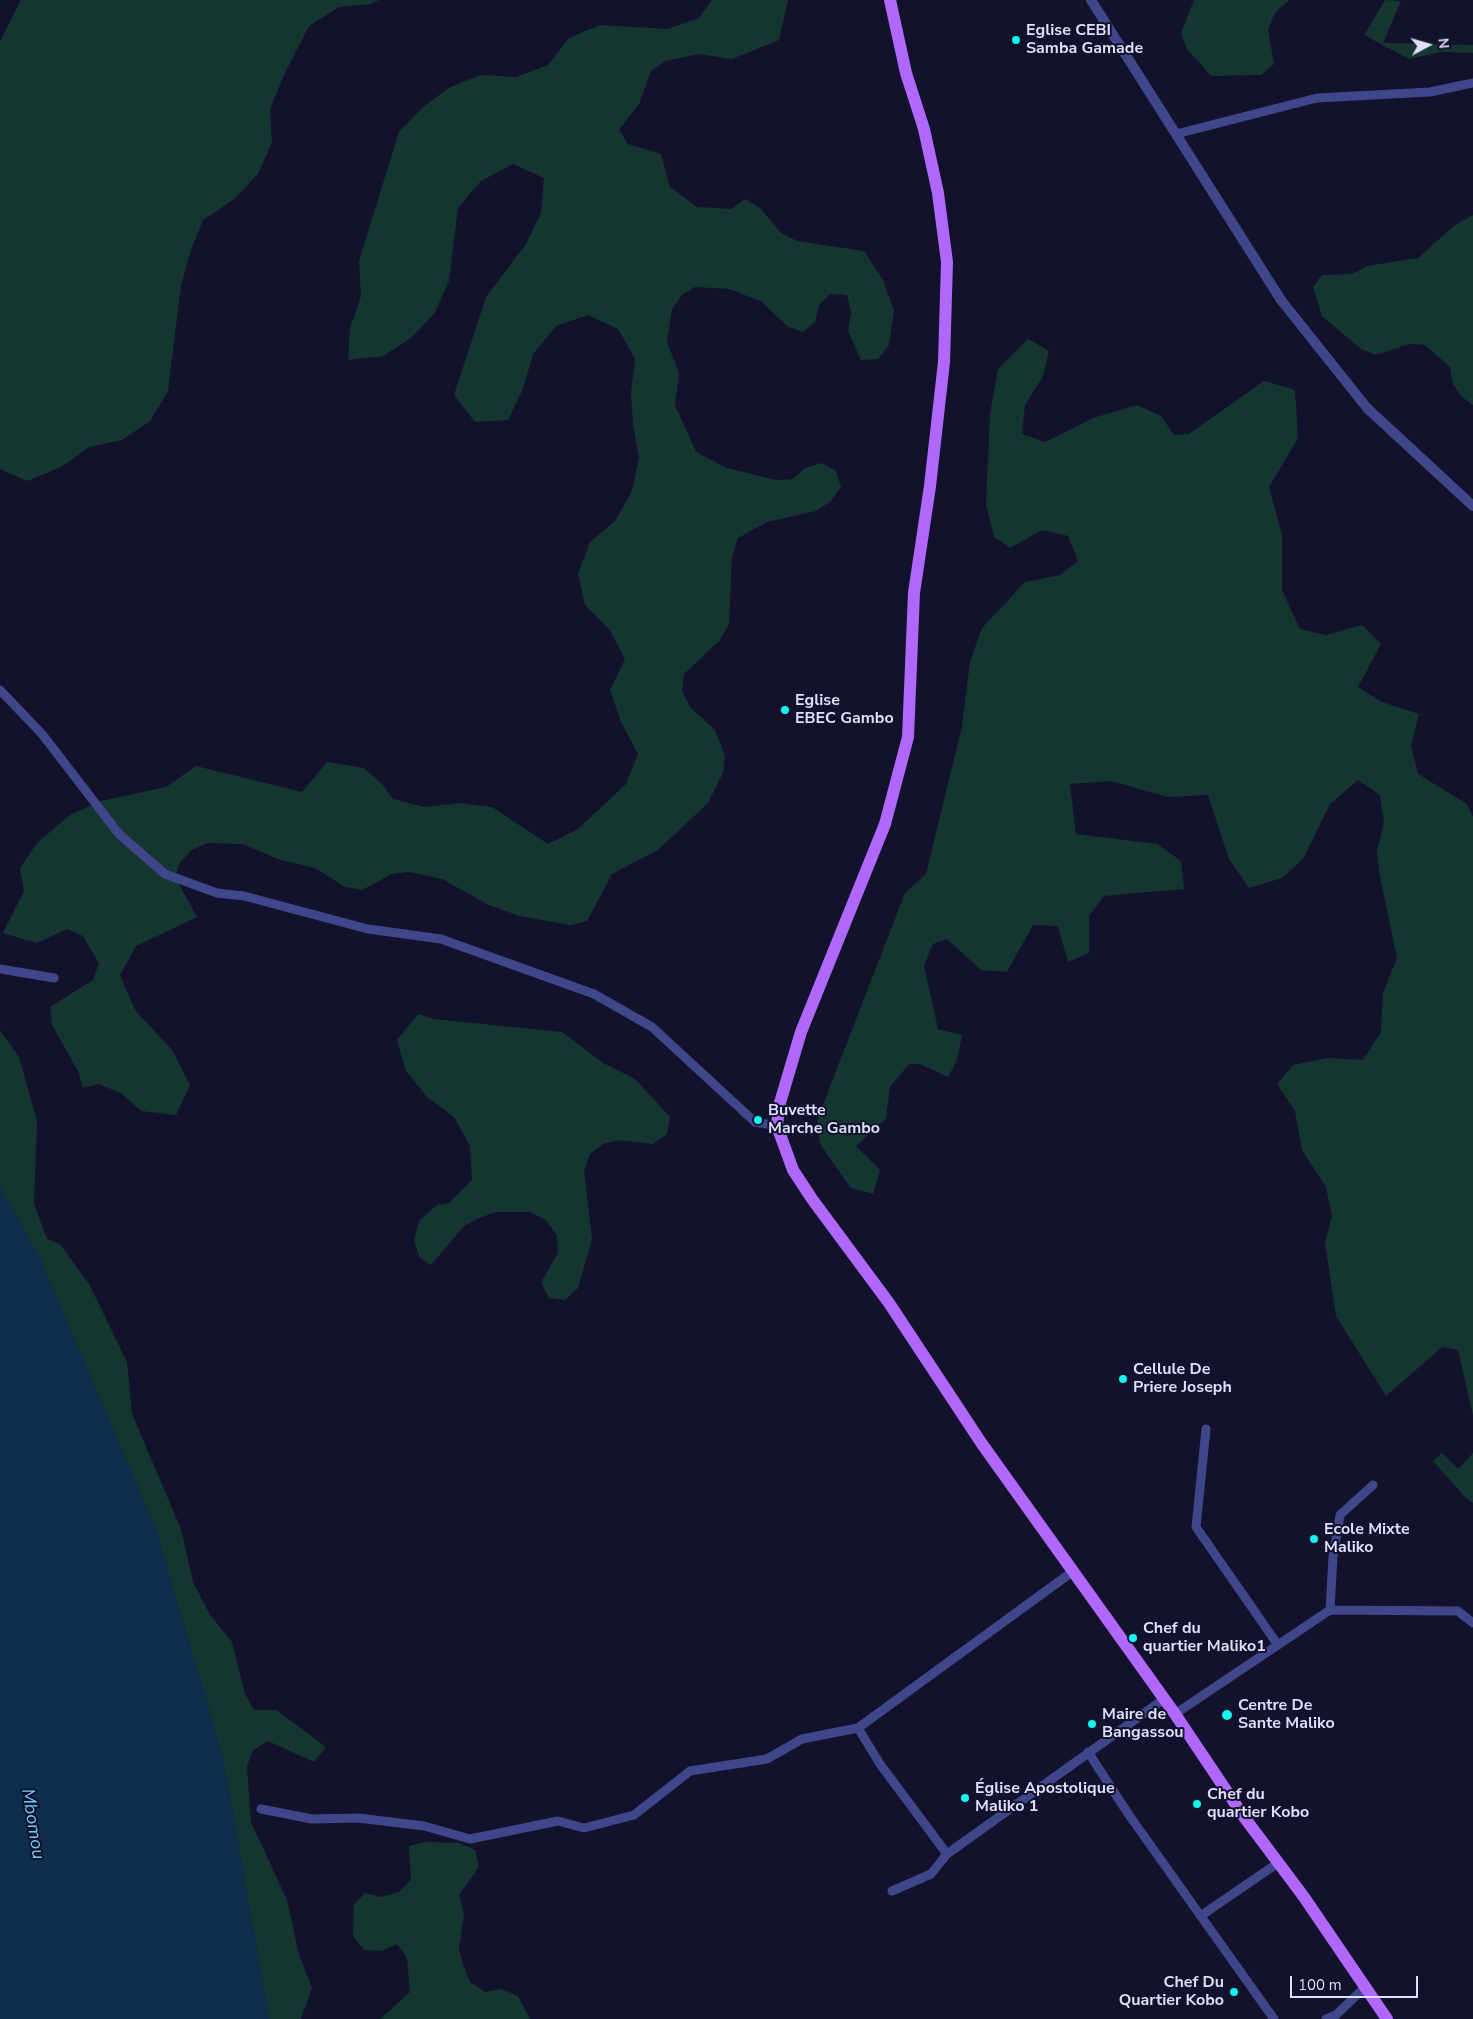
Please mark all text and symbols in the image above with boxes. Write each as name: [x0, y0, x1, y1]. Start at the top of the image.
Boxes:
north arrow: [1403, 20, 1453, 70]
place label: Eglise CEBI Samba Gamade: [1026, 21, 1143, 59]
marker: Eglise CEBI Samba Gamade: [1010, 34, 1022, 46]
text: N: [1433, 37, 1453, 50]
place label: Eglise EBEC Gambo: [795, 691, 894, 729]
marker: Eglise EBEC Gambo: [779, 704, 791, 716]
place label: Buvette Marche Gambo: [768, 1101, 880, 1139]
marker: Buvette Marche Gambo: [752, 1114, 764, 1126]
place label: Cellule De Priere Joseph: [1133, 1360, 1232, 1398]
marker: Cellule De Priere Joseph: [1117, 1373, 1129, 1385]
place label: Ecole Mixte Maliko: [1324, 1520, 1410, 1558]
marker: Ecole Mixte Maliko: [1308, 1533, 1320, 1545]
place label: Chef du quartier Maliko1: [1143, 1619, 1266, 1657]
marker: Chef du quartier Maliko1: [1127, 1632, 1139, 1644]
place label: Centre De Sante Maliko: [1238, 1696, 1335, 1734]
place label: Maire de Bangassou: [1102, 1705, 1184, 1743]
marker: Centre De Sante Maliko: [1220, 1708, 1234, 1722]
marker: Maire de Bangassou: [1086, 1718, 1098, 1730]
place label: Église Apostolique Maliko 1: [975, 1779, 1115, 1817]
place label: Chef du quartier Kobo: [1207, 1785, 1309, 1823]
water label: Mbomou: [16, 1787, 48, 1861]
marker: Église Apostolique Maliko 1: [959, 1792, 971, 1804]
marker: Chef du quartier Kobo: [1191, 1798, 1203, 1810]
scale bar: [1293, 1966, 1420, 1998]
place label: Chef Du Quartier Kobo: [1119, 1973, 1224, 2011]
text: 100 m: [1298, 1975, 1342, 1995]
marker: Chef Du Quartier Kobo: [1228, 1986, 1240, 1998]

